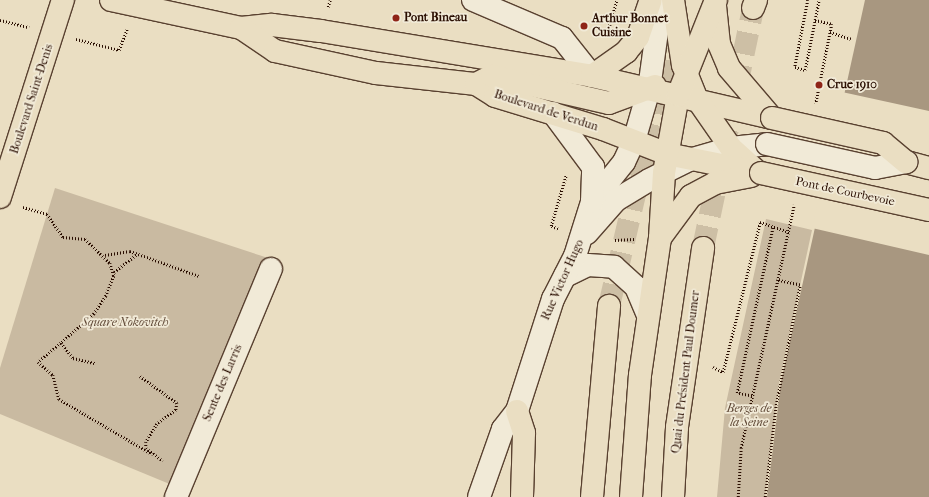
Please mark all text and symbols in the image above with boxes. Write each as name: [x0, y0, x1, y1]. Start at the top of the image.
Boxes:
place label: Pont Bineau: [404, 11, 467, 25]
place label: Arthur Bonnet Cuisine: [592, 12, 668, 40]
marker: Pont Bineau: [391, 13, 401, 23]
marker: Arthur Bonnet Cuisine: [579, 21, 589, 31]
street label: Boulevard Saint-Denis: [7, 42, 57, 156]
place label: Crue 1910: [827, 78, 877, 92]
marker: Crue 1910: [814, 80, 824, 90]
street label: Boulevard de Verdun: [492, 87, 600, 135]
street label: Pont de Courbevoie: [794, 174, 896, 210]
street label: Rue Victor Hugo: [539, 237, 587, 323]
street label: Quai du Président Paul Doumer: [669, 290, 703, 454]
park label: Square Nokovitch: [82, 316, 168, 330]
street label: Sente des Larris: [200, 342, 246, 424]
park label: Berges de la Seine: [727, 402, 771, 430]

